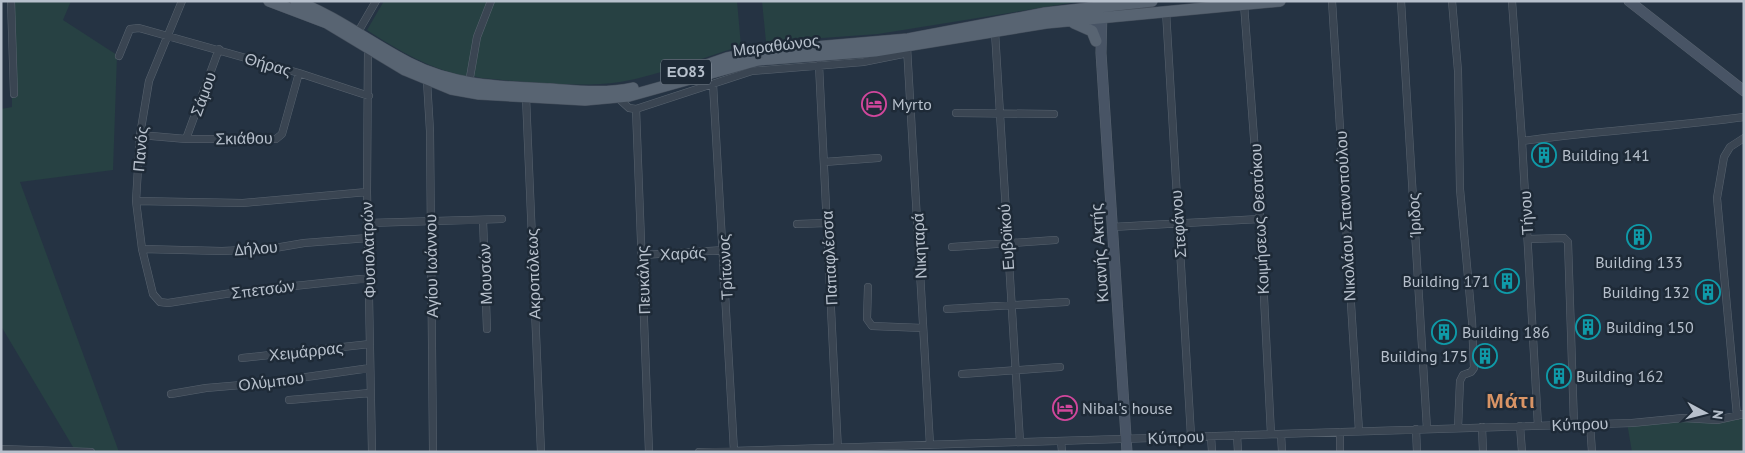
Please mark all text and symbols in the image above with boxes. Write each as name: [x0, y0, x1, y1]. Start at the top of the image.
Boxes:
street label: Μαραθώνος: [732, 30, 821, 60]
street label: Θήρας: [242, 48, 294, 80]
road number: ΕΟ83: [661, 60, 711, 84]
street label: Σάμου: [186, 69, 220, 119]
hotel icon: Myrto: [861, 91, 887, 117]
place label: Myrto: [892, 94, 932, 114]
street label: Πανός: [128, 125, 152, 172]
street label: Σκιάθου: [215, 128, 273, 148]
street label: Νικολάου Σπανοπούλου: [1331, 130, 1359, 302]
building icon: Building 141: [1531, 142, 1557, 168]
street label: Κοιμήσεως Θεοτόκου: [1245, 143, 1273, 295]
place label: Building 141: [1562, 145, 1650, 165]
street label: Στεφάνου: [1166, 189, 1190, 259]
street label: Τήνου: [1515, 190, 1537, 236]
street label: Ίριδος: [1403, 192, 1425, 239]
street label: Φυσιολατρών: [356, 201, 380, 299]
street label: Ευβοϊκού: [994, 203, 1018, 271]
street label: Κυανής Ακτής: [1086, 203, 1112, 303]
street label: Παπαφλέσσα: [817, 210, 841, 306]
street label: Νικηταρά: [907, 213, 931, 279]
street label: Αγίου Ιωάννου: [420, 214, 442, 318]
building icon: Building 133: [1626, 224, 1652, 250]
street label: Ακροπόλεως: [521, 228, 545, 320]
street label: Τρίτωνος: [713, 233, 737, 300]
street label: Δήλου: [234, 237, 278, 259]
street label: Χαράς: [660, 242, 707, 264]
street label: Μουσών: [474, 243, 496, 305]
street label: Πευκάλης: [632, 245, 654, 315]
place label: Building 133: [1595, 252, 1683, 272]
building icon: Building 171: [1494, 268, 1520, 294]
place label: Building 171: [1402, 271, 1490, 291]
street label: Σπετσών: [230, 275, 296, 303]
building icon: Building 132: [1695, 279, 1721, 305]
place label: Building 132: [1602, 282, 1690, 302]
building icon: Building 150: [1575, 314, 1601, 340]
place label: Building 150: [1606, 317, 1694, 337]
building icon: Building 186: [1431, 319, 1457, 345]
place label: Building 186: [1462, 322, 1550, 342]
street label: Χειμάρρας: [268, 337, 344, 365]
building icon: Building 175: [1472, 343, 1498, 369]
place label: Building 175: [1380, 346, 1468, 366]
building icon: Building 162: [1546, 363, 1572, 389]
place label: Building 162: [1576, 366, 1664, 386]
street label: Ολύμπου: [237, 367, 305, 395]
district label: Μάτι: [1486, 387, 1536, 414]
north arrow: [1680, 388, 1730, 438]
hotel icon: Nibal's house: [1052, 395, 1078, 421]
place label: Nibal's house: [1082, 398, 1173, 418]
text: N: [1708, 409, 1727, 420]
street label: Κύπρου: [1551, 413, 1609, 435]
street label: Κύπρου: [1147, 426, 1205, 448]

